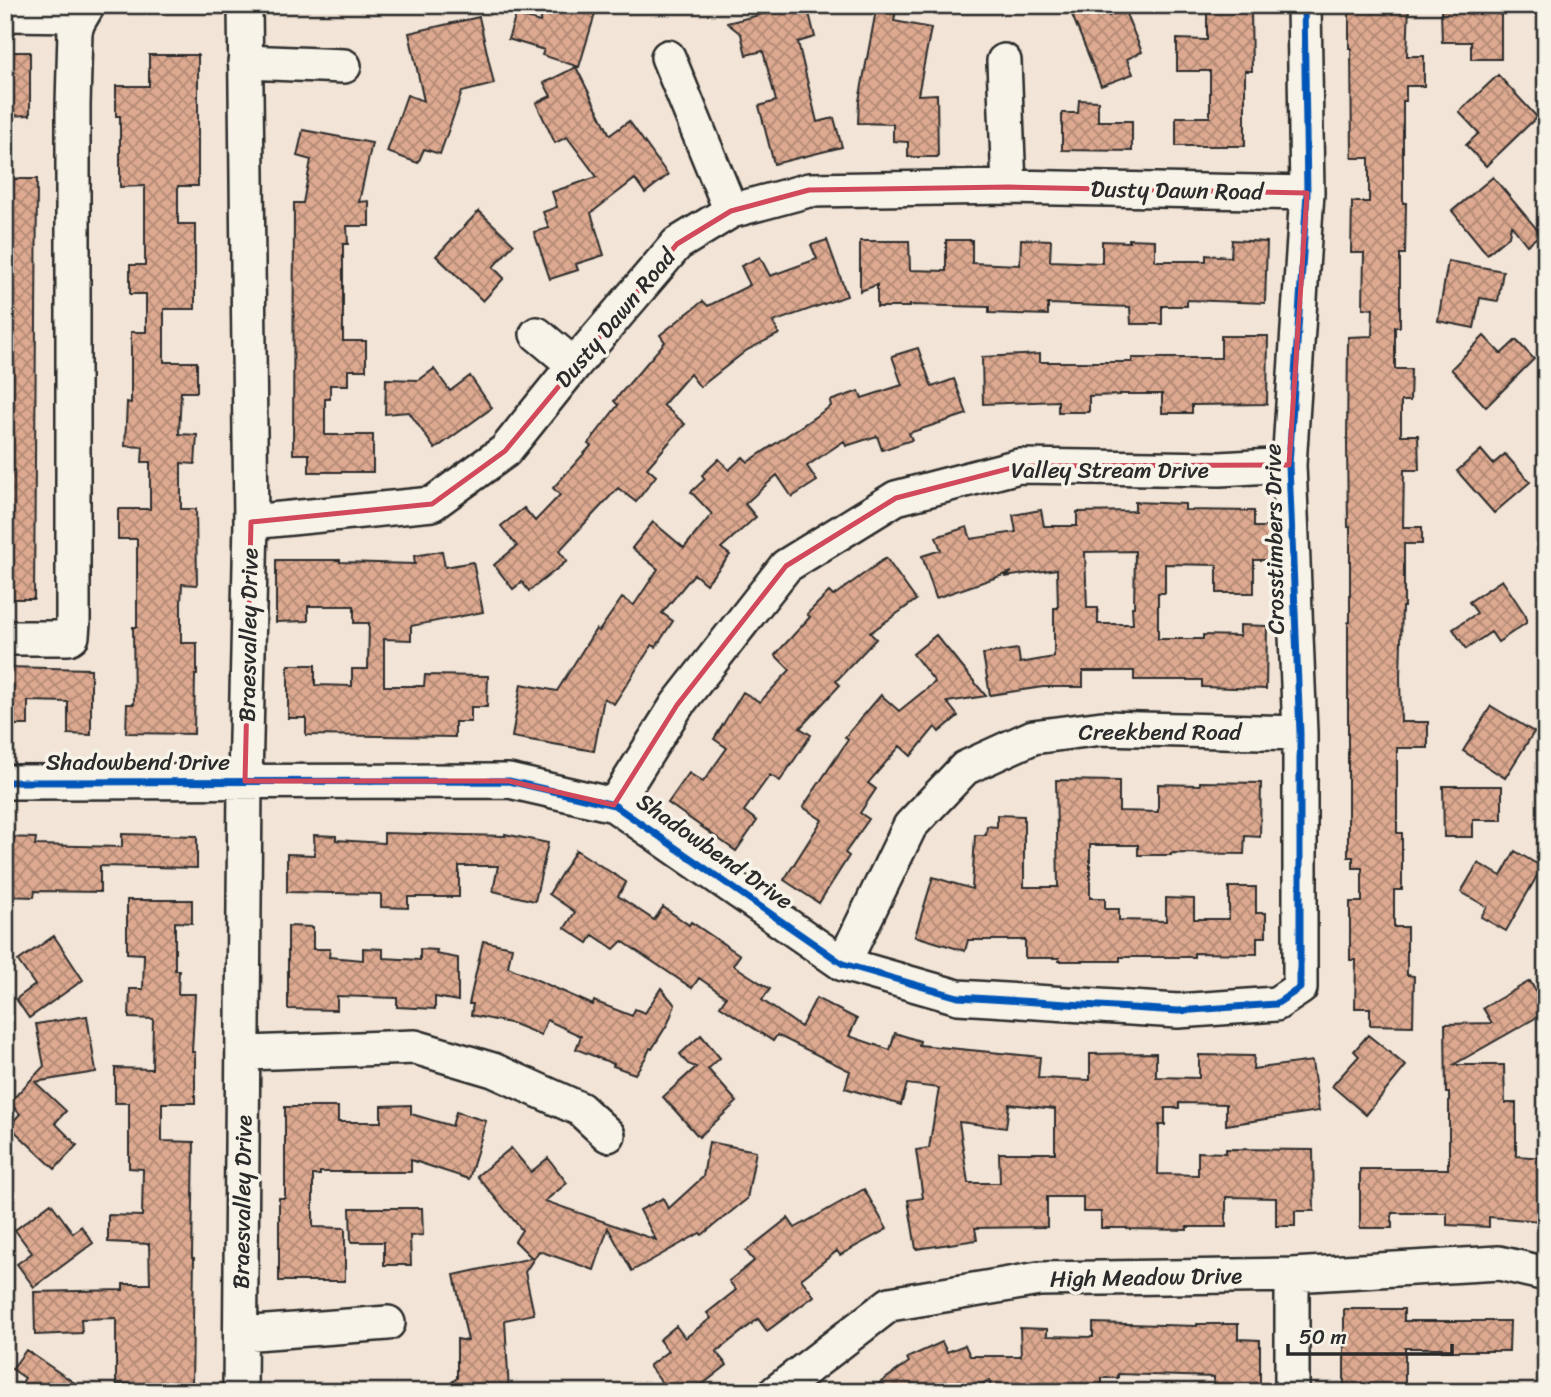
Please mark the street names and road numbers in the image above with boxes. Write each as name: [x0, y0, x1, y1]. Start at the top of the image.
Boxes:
street label: Dusty Dawn Road: [1090, 168, 1266, 213]
street label: Dusty Dawn Road: [544, 238, 688, 398]
street label: Crosstimbers Drive: [1252, 443, 1297, 635]
street label: Valley Stream Drive: [1011, 450, 1209, 491]
street label: Braesvalley Drive: [226, 548, 271, 722]
street label: Creekbend Road: [1079, 712, 1243, 753]
street label: Shadowbend Drive: [46, 742, 230, 783]
street label: Shadowbend Drive: [628, 782, 802, 921]
street label: Braesvalley Drive: [220, 1115, 265, 1289]
street label: High Meadow Drive: [1050, 1255, 1243, 1300]

